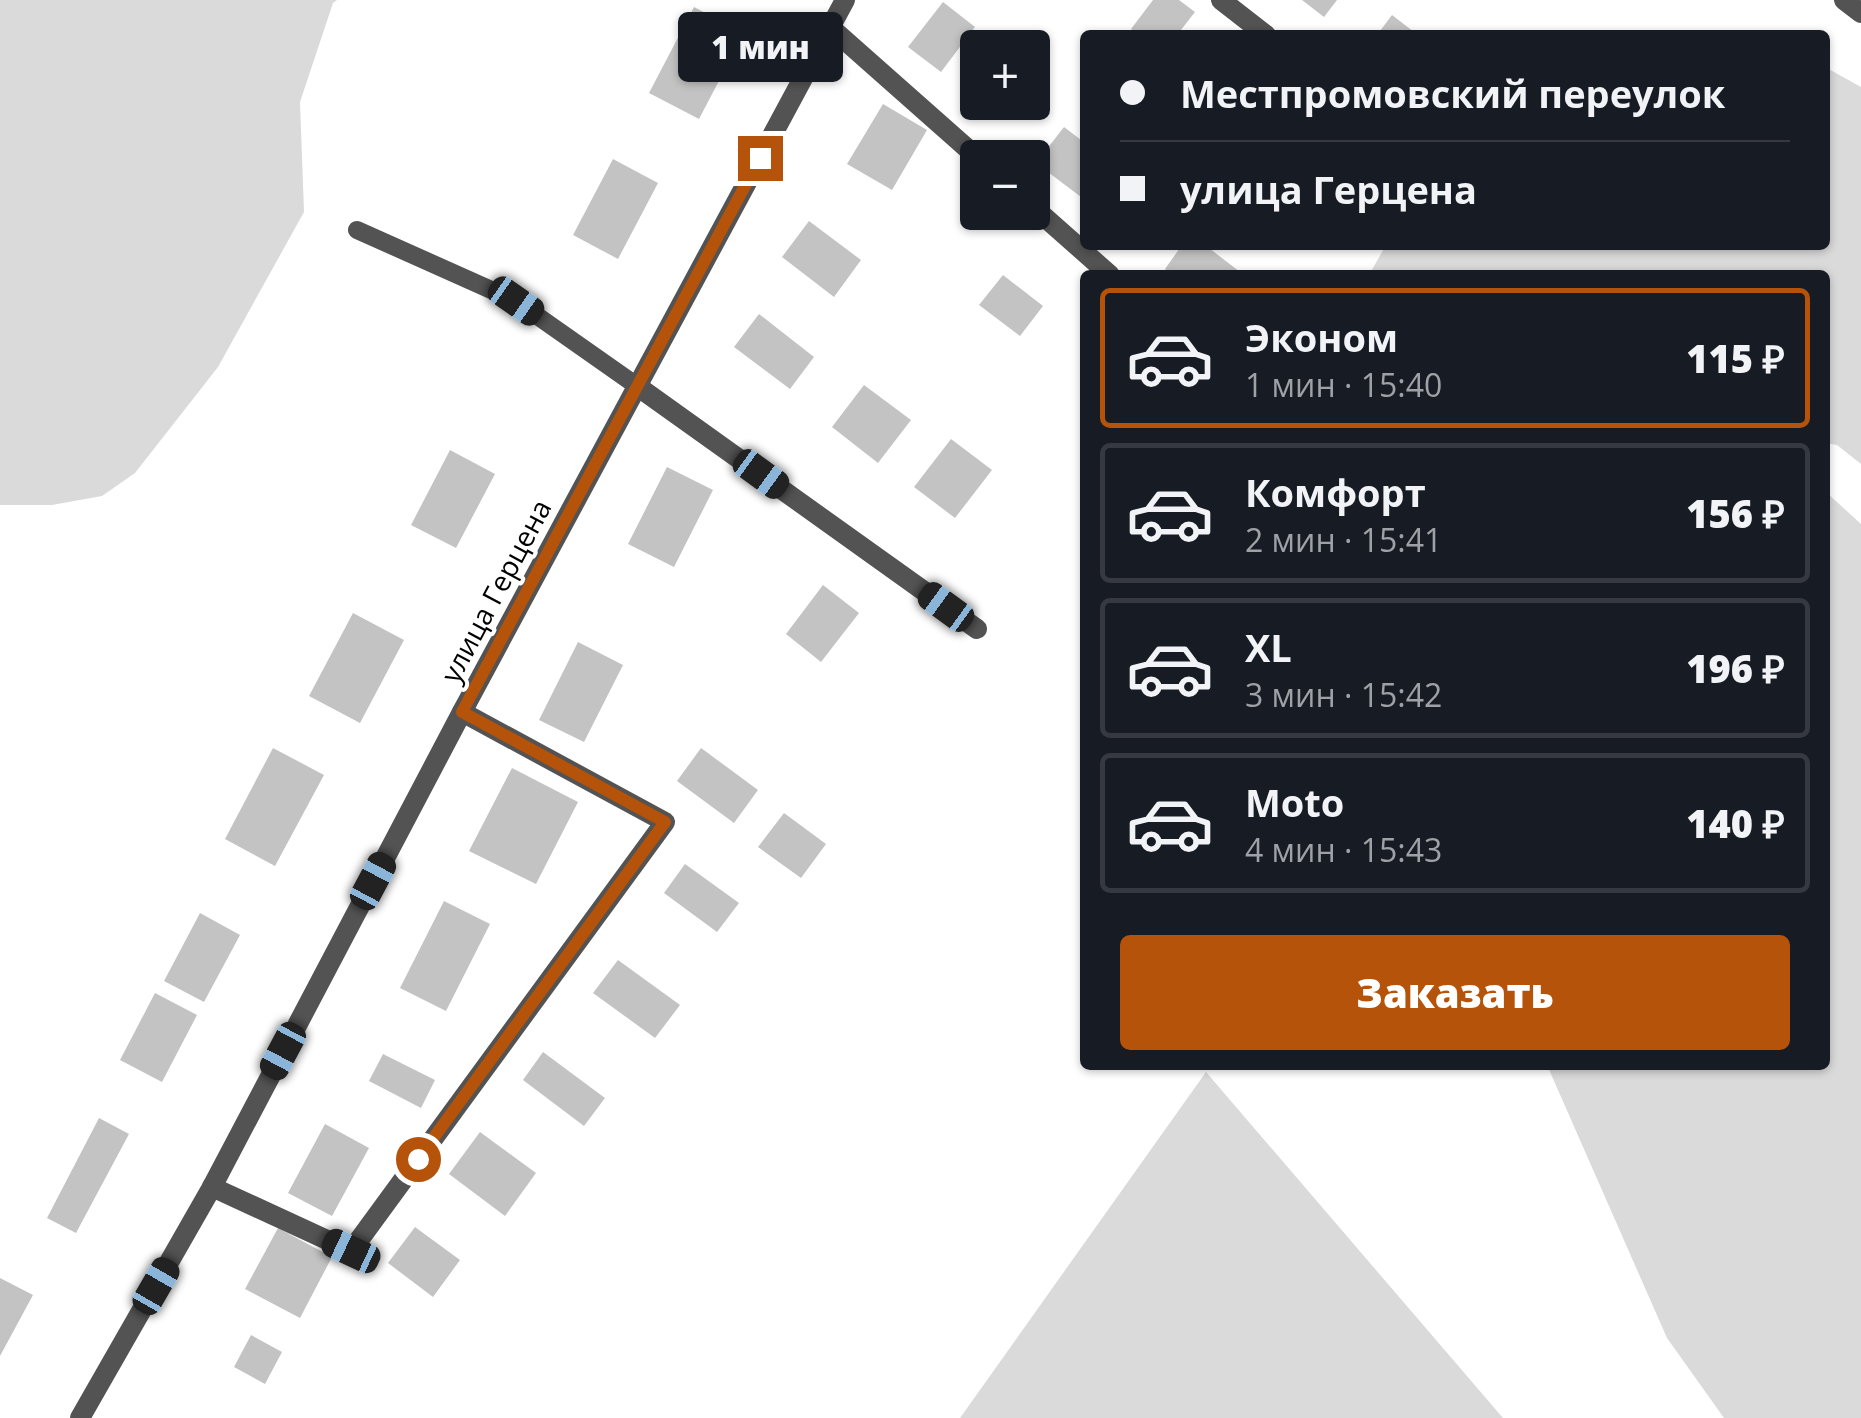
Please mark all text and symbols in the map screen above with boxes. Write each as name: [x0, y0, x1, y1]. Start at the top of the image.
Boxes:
callout: 1 мин: [678, 13, 842, 83]
text: 1 мин: [711, 25, 810, 68]
map controls: [960, 30, 1050, 230]
button: +: [960, 30, 1050, 120]
text: Местпромовский переулок: [1180, 67, 1725, 119]
route end: [738, 136, 783, 181]
button: −: [960, 140, 1050, 230]
text: улица Герцена: [1180, 163, 1477, 215]
car: [483, 272, 549, 330]
text: Эконом: [1245, 311, 1398, 363]
icon: car: [1125, 313, 1215, 403]
text: 115 ₽: [1686, 332, 1785, 384]
text: 1 мин · 15:40: [1245, 363, 1442, 406]
car: [728, 444, 794, 504]
text: Комфорт: [1245, 466, 1426, 518]
icon: car: [1125, 468, 1215, 558]
text: 156 ₽: [1686, 487, 1785, 539]
street label: улица Герцена: [431, 492, 559, 689]
text: 2 мин · 15:41: [1245, 518, 1442, 561]
car: [913, 577, 979, 637]
text: XL: [1245, 621, 1292, 673]
icon: car: [1125, 623, 1215, 713]
text: 196 ₽: [1686, 642, 1785, 694]
text: 3 мин · 15:42: [1245, 673, 1442, 716]
text: Moto: [1245, 776, 1344, 828]
icon: car: [1125, 778, 1215, 868]
text: 140 ₽: [1686, 797, 1785, 849]
text: 4 мин · 15:43: [1245, 828, 1442, 871]
car: [346, 847, 400, 915]
button: Заказать: [1120, 935, 1790, 1050]
car: [256, 1017, 310, 1085]
route start: [396, 1137, 441, 1182]
car: [317, 1225, 385, 1277]
car: [128, 1253, 184, 1319]

